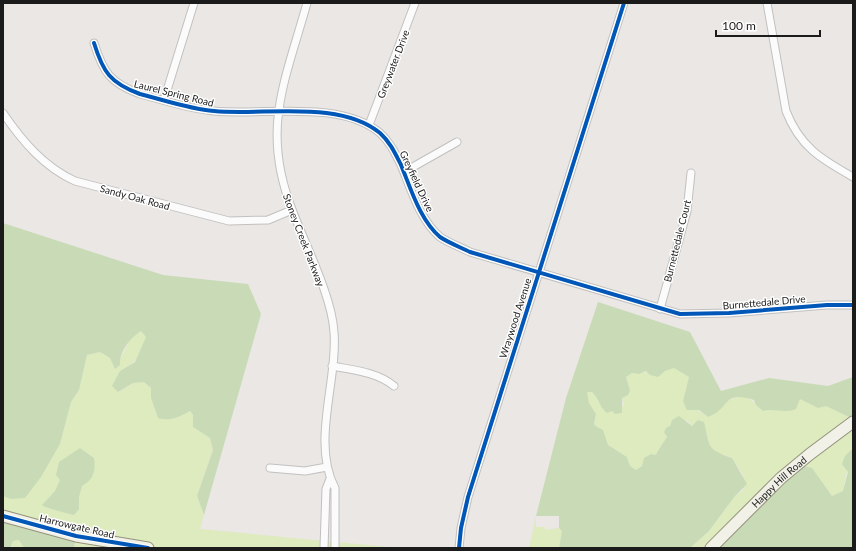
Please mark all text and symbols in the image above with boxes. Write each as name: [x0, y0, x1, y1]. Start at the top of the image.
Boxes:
scale bar: [716, 12, 820, 38]
text: 100 m: [722, 18, 756, 33]
street label: Greywater Drive: [374, 28, 412, 100]
street label: Laurel Spring Road: [133, 77, 215, 109]
street label: Greyfield Drive: [398, 148, 436, 214]
street label: Sandy Oak Road: [99, 182, 171, 212]
street label: Stoney Creek Parkway: [281, 192, 328, 289]
street label: Burnettedale Court: [661, 198, 693, 283]
street label: Wraywood Avenue: [496, 276, 534, 360]
street label: Burnettedale Drive: [722, 292, 806, 312]
street label: Happy Hill Road: [749, 453, 809, 510]
street label: Harrowgate Road: [38, 512, 116, 540]

